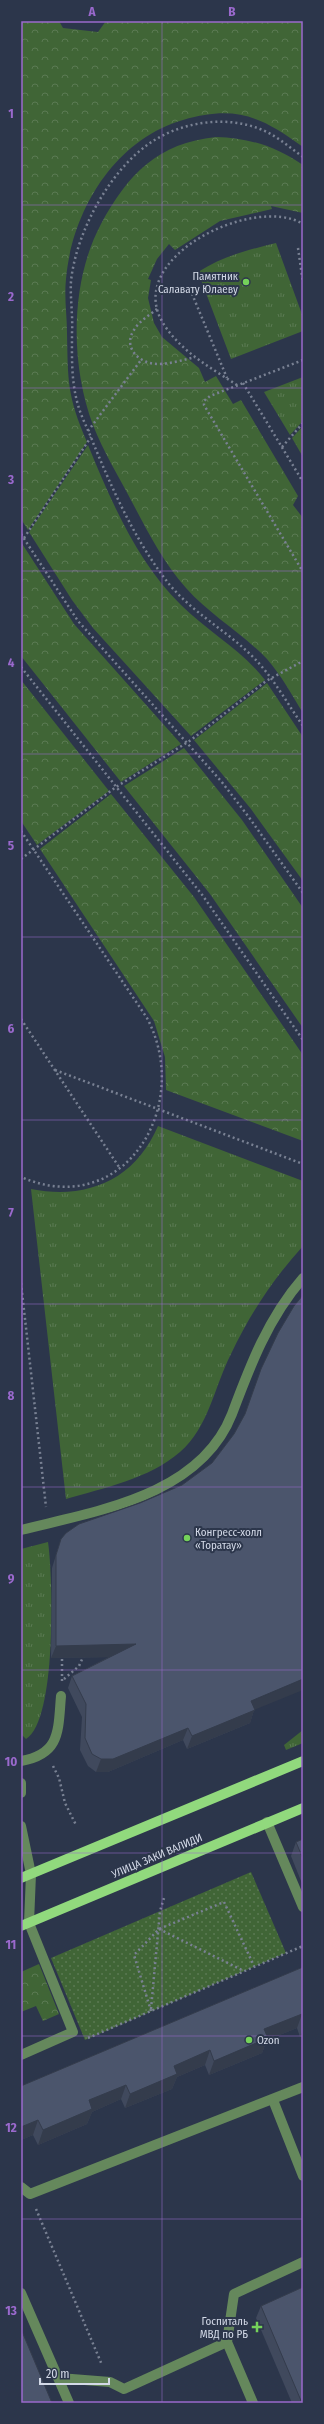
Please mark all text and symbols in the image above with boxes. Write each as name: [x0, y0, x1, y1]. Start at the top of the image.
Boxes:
text: A: [87, 4, 96, 19]
text: B: [228, 4, 236, 19]
text: 1: [8, 106, 14, 121]
place label: Памятник Салавату Юлаеву: [158, 270, 239, 296]
marker: Памятник Салавату Юлаеву: [241, 277, 251, 287]
text: 2: [7, 289, 14, 304]
text: 3: [7, 472, 14, 487]
text: 4: [8, 655, 15, 670]
text: 5: [8, 838, 14, 853]
text: 6: [8, 1021, 15, 1036]
text: 7: [8, 1205, 14, 1220]
text: 8: [8, 1388, 15, 1403]
place label: Конгресс-холл «Торатау»: [195, 1526, 262, 1552]
marker: Конгресс-холл «Торатау»: [182, 1533, 192, 1543]
text: 9: [8, 1571, 15, 1586]
text: 10: [5, 1754, 17, 1769]
street label: УЛИЦА ЗАКИ ВАЛИДИ: [109, 1831, 204, 1881]
text: 11: [6, 1937, 16, 1952]
place label: Ozon: [257, 2034, 280, 2047]
marker: Ozon: [244, 2035, 254, 2045]
text: 12: [5, 2120, 17, 2135]
text: 13: [5, 2303, 17, 2318]
place label: Госпиталь МВД по РБ: [200, 2315, 248, 2341]
marker: Госпиталь МВД по РБ: [251, 2321, 263, 2333]
scale bar: [40, 2360, 109, 2386]
text: 20 m: [46, 2367, 70, 2381]

